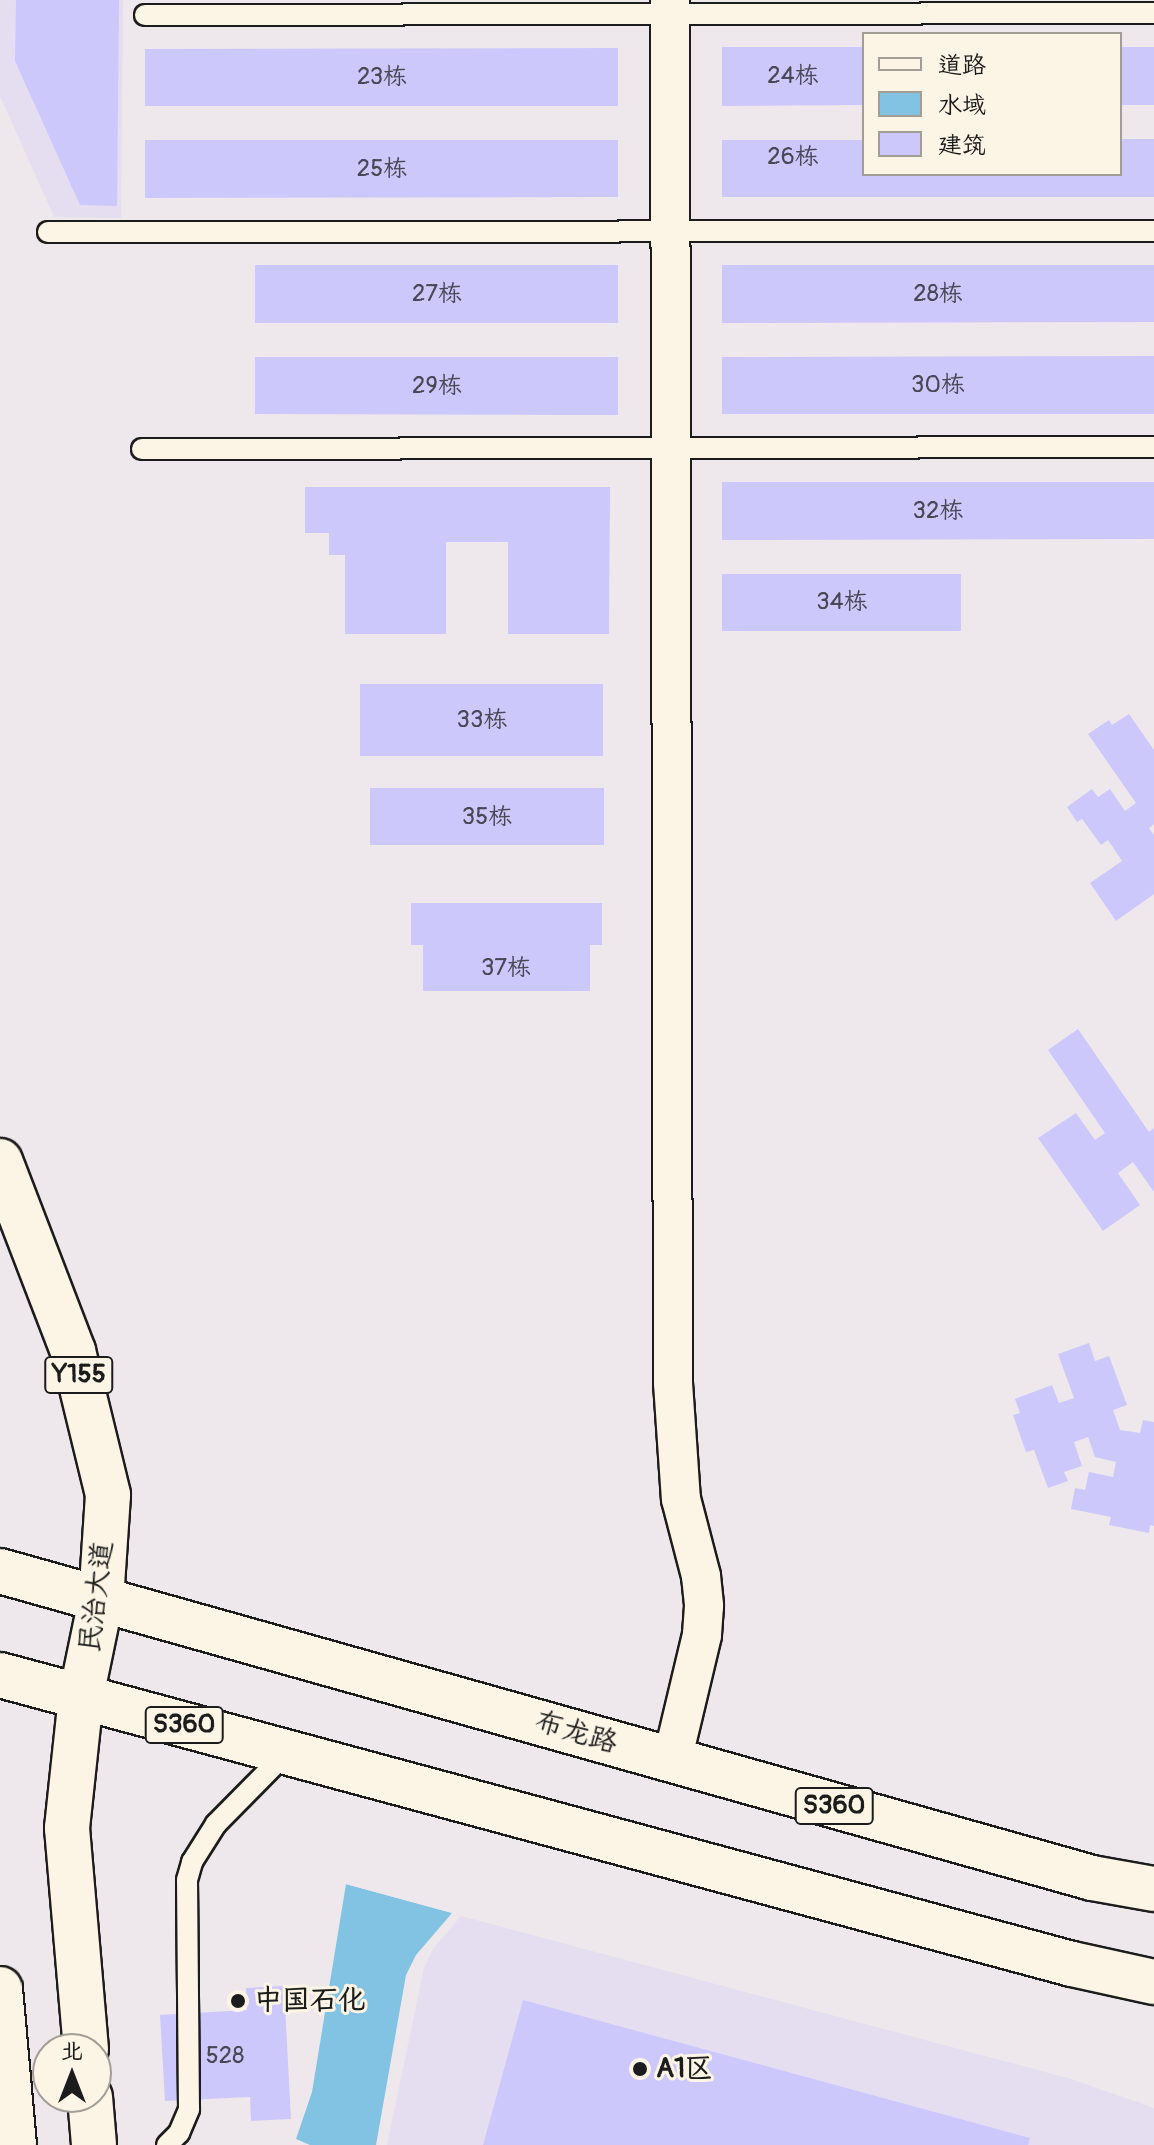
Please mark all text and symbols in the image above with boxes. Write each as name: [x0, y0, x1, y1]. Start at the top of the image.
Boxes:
legend: [862, 32, 1122, 176]
text: 道路: [938, 51, 986, 80]
house number: 24栋: [767, 62, 819, 90]
house number: 23栋: [357, 63, 407, 91]
text: 水域: [938, 91, 986, 120]
text: 建筑: [938, 131, 986, 160]
house number: 26栋: [767, 143, 819, 171]
house number: 25栋: [357, 155, 407, 183]
house number: 27栋: [412, 280, 462, 308]
house number: 28栋: [913, 280, 963, 308]
house number: 30栋: [911, 371, 965, 399]
house number: 29栋: [412, 372, 462, 400]
house number: 32栋: [913, 497, 963, 525]
house number: 34栋: [816, 588, 868, 616]
house number: 33栋: [457, 706, 507, 734]
house number: 35栋: [462, 803, 512, 831]
house number: 37栋: [481, 954, 531, 982]
road number: Y155: [43, 1353, 115, 1397]
street label: 民治大道: [74, 1539, 120, 1655]
road number: S360: [144, 1703, 224, 1747]
street label: 布龙路: [531, 1705, 621, 1761]
road number: S360: [794, 1784, 874, 1828]
place label: 中国石化: [254, 1984, 366, 2018]
marker: 中国石化: [229, 1992, 247, 2010]
north arrow: [32, 2033, 112, 2113]
text: 北: [61, 2037, 83, 2065]
house number: 528: [206, 2042, 244, 2070]
place label: A1区: [656, 2052, 713, 2086]
marker: A1区: [631, 2060, 649, 2078]

